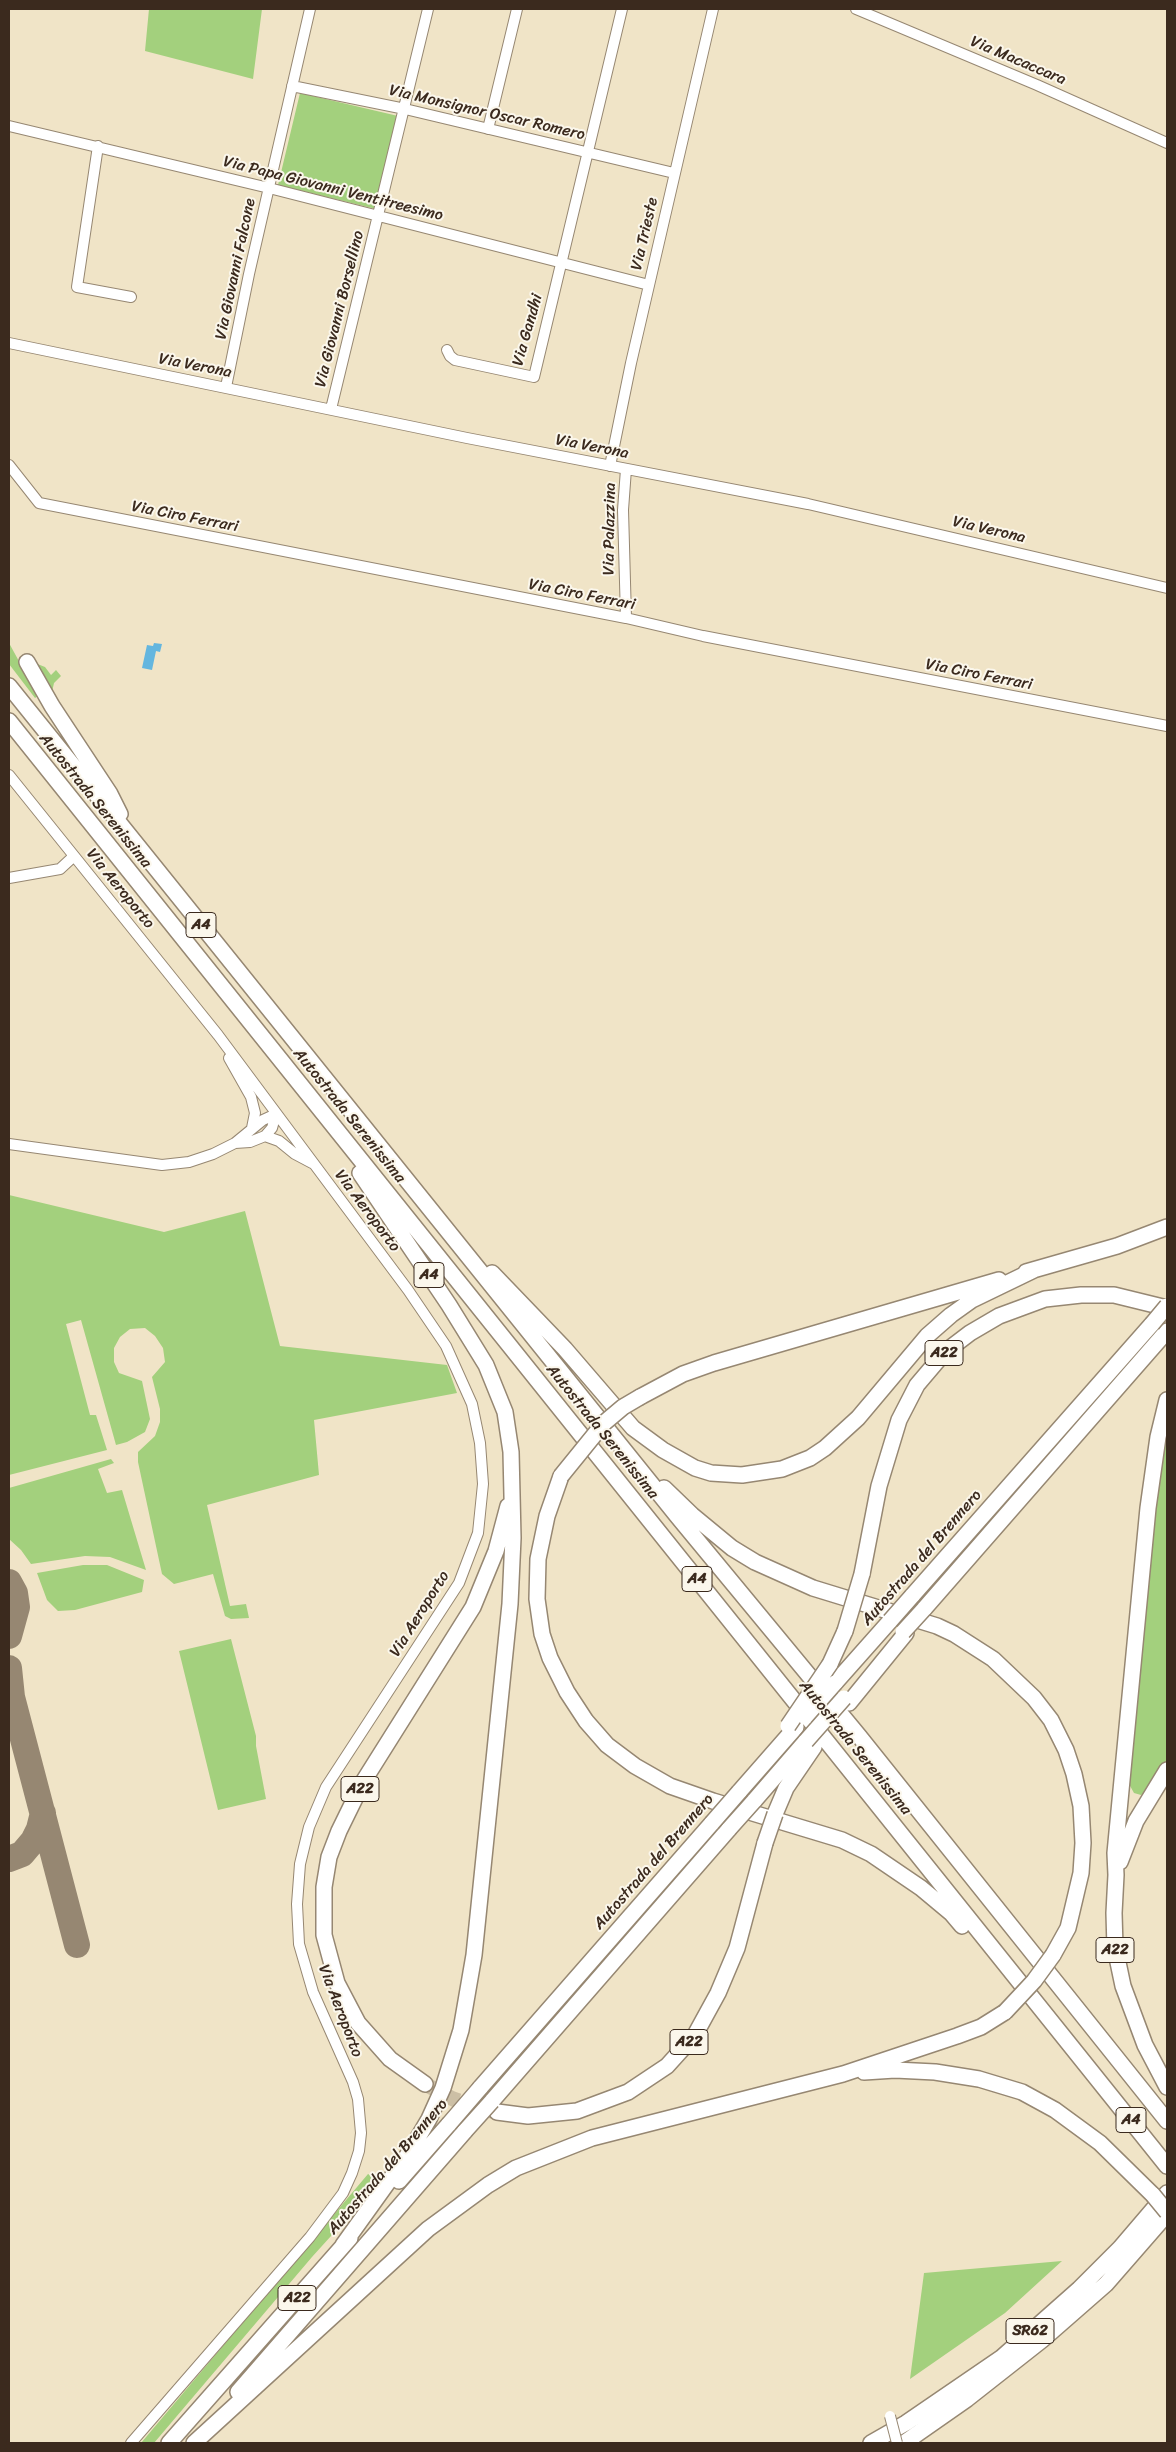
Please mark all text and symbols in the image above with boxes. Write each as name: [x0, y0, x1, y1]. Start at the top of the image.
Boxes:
street label: Via Macaccara: [967, 32, 1069, 90]
street label: Via Monsignor Oscar Romero: [387, 81, 587, 145]
street label: Via Papa Giovanni Ventitreesimo: [221, 152, 445, 226]
street label: Via Trieste: [627, 196, 663, 272]
street label: Via Giovanni Falcone: [212, 197, 260, 341]
street label: Via Giovanni Borsellino: [311, 229, 369, 389]
street label: Via Gandhi: [509, 292, 547, 368]
street label: Via Verona: [157, 350, 233, 382]
street label: Via Verona: [554, 431, 630, 463]
street label: Via Palazzina: [600, 482, 620, 576]
street label: Via Ciro Ferrari: [130, 497, 240, 537]
street label: Via Verona: [951, 512, 1027, 548]
street label: Via Ciro Ferrari: [527, 575, 637, 615]
street label: Via Ciro Ferrari: [924, 655, 1034, 695]
street label: Autostrada Serenissima: [35, 730, 155, 872]
street label: Via Aeroporto: [82, 845, 158, 933]
road number: A4: [186, 912, 216, 938]
street label: Autostrada Serenissima: [289, 1045, 409, 1187]
street label: Via Aeroporto: [330, 1166, 404, 1256]
road number: A4: [414, 1262, 444, 1288]
road number: A22: [925, 1340, 963, 1366]
street label: Autostrada Serenissima: [542, 1361, 662, 1503]
street label: Autostrada del Brennero: [858, 1486, 986, 1630]
road number: A4: [682, 1566, 712, 1592]
street label: Via Aeroporto: [386, 1568, 454, 1660]
street label: Autostrada Serenissima: [795, 1677, 915, 1819]
road number: A22: [341, 1776, 379, 1802]
street label: Autostrada del Brennero: [590, 1790, 718, 1934]
road number: A22: [1096, 1938, 1134, 1962]
street label: Via Aeroporto: [314, 1962, 366, 2060]
road number: A22: [670, 2030, 708, 2054]
street label: Autostrada del Brennero: [324, 2095, 452, 2239]
road number: A4: [1116, 2108, 1146, 2132]
road number: A22: [278, 2286, 316, 2310]
road number: SR62: [1006, 2318, 1054, 2344]

